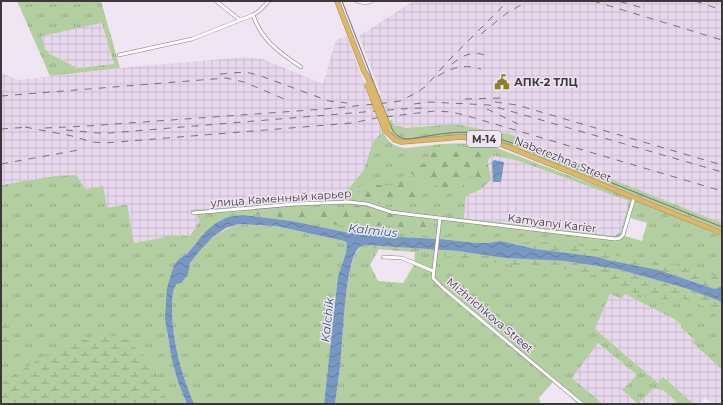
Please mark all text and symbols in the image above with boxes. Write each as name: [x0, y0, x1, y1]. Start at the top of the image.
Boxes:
public building icon: АПК-2 ТЛЦ: [493, 73, 511, 91]
place label: АПК-2 ТЛЦ: [514, 75, 579, 89]
road number: М-14: [467, 131, 501, 147]
street label: Naberezhna Street: [512, 133, 614, 185]
street label: улица Каменный карьер: [209, 186, 352, 210]
street label: Kamyanyi Karier: [507, 211, 597, 235]
water label: Kalmius: [348, 220, 399, 240]
street label: Mizhrichkova Street: [444, 275, 537, 356]
water label: Kalchik: [317, 296, 337, 343]

